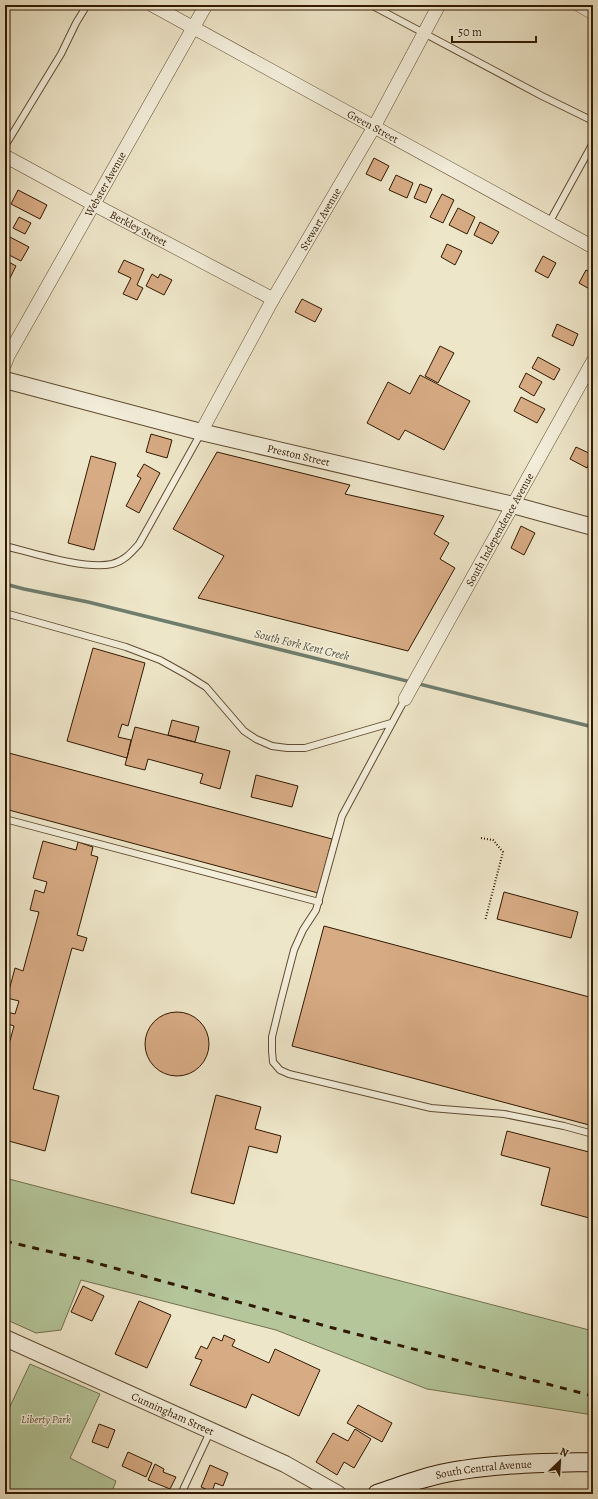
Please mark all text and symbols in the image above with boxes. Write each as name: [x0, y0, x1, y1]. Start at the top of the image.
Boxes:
scale bar: [452, 18, 536, 44]
text: 50 m: [458, 24, 482, 40]
street label: Green Street: [345, 106, 402, 147]
street label: Webster Avenue: [80, 149, 129, 220]
street label: Stewart Avenue: [296, 185, 344, 253]
street label: Berkley Street: [107, 207, 170, 250]
street label: Preston Street: [266, 440, 332, 469]
street label: South Independence Avenue: [462, 470, 537, 589]
water label: South Fork Kent Creek: [253, 625, 352, 665]
street label: Cunningham Street: [129, 1388, 217, 1439]
park label: Liberty Park: [21, 1412, 71, 1427]
north arrow: [540, 1441, 580, 1481]
text: N: [557, 1444, 571, 1461]
street label: South Central Avenue: [434, 1456, 532, 1482]

